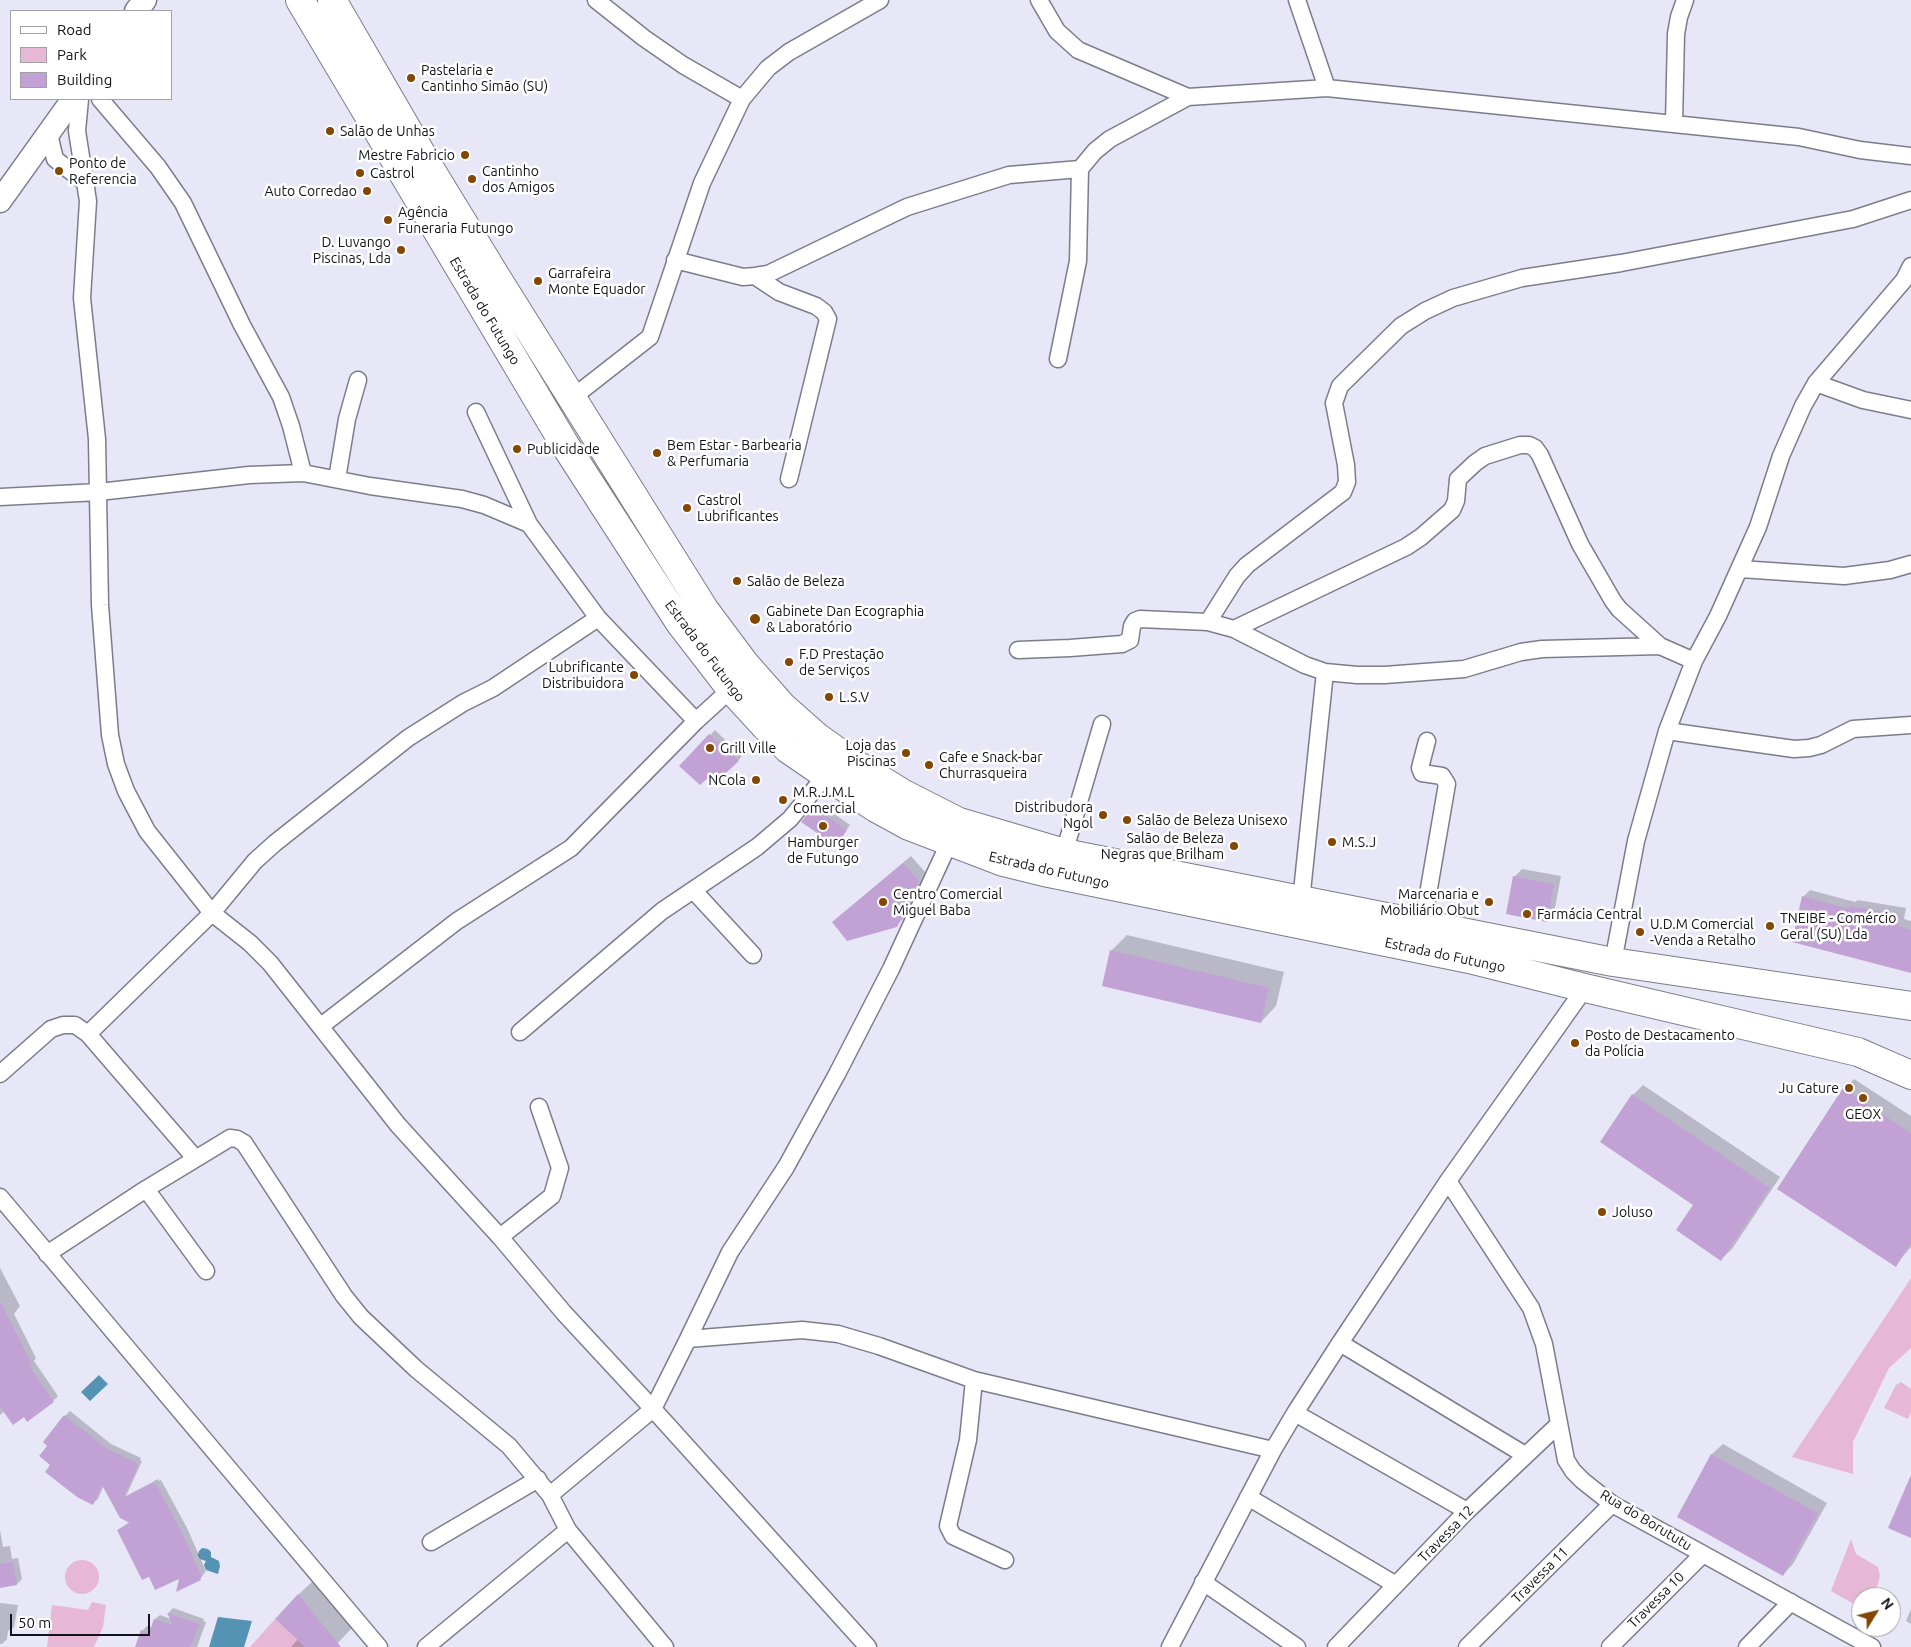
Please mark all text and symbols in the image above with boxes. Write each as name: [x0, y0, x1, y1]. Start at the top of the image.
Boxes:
legend: [10, 10, 172, 100]
text: Road: [57, 21, 92, 38]
text: Park: [57, 46, 87, 63]
place label: Pastelaria e Cantinho Simão (SU): [421, 62, 548, 94]
text: Building: [57, 71, 112, 88]
marker: Pastelaria e Cantinho Simão (SU): [405, 72, 417, 84]
place label: Salão de Unhas: [340, 123, 435, 139]
marker: Salão de Unhas: [324, 125, 336, 137]
place label: Mestre Fabricio: [358, 147, 455, 163]
marker: Mestre Fabricio: [459, 149, 471, 161]
place label: Ponto de Referencia: [69, 155, 137, 188]
place label: Cantinho dos Amigos: [482, 163, 555, 196]
marker: Ponto de Referencia: [53, 165, 65, 177]
place label: Castrol: [370, 165, 415, 181]
marker: Castrol: [354, 167, 366, 179]
marker: Cantinho dos Amigos: [466, 173, 478, 185]
place label: Auto Corredao: [264, 183, 357, 199]
marker: Auto Corredao: [361, 185, 373, 197]
place label: Agência Funeraria Futungo: [398, 204, 513, 236]
marker: Agência Funeraria Futungo: [382, 214, 394, 226]
place label: D. Luvango Piscinas, Lda: [313, 234, 391, 266]
marker: D. Luvango Piscinas, Lda: [395, 244, 407, 256]
street label: Estrada do Futungo: [446, 254, 524, 368]
place label: Garrafeira Monte Equador: [548, 265, 646, 298]
marker: Garrafeira Monte Equador: [532, 275, 544, 287]
place label: Bem Estar - Barbearia & Perfumaria: [667, 437, 802, 470]
place label: Publicidade: [527, 441, 600, 457]
marker: Publicidade: [511, 443, 523, 455]
marker: Bem Estar - Barbearia & Perfumaria: [651, 447, 663, 459]
place label: Castrol Lubrificantes: [697, 492, 779, 524]
marker: Castrol Lubrificantes: [681, 502, 693, 514]
place label: Salão de Beleza: [747, 573, 845, 589]
marker: Salão de Beleza: [731, 575, 743, 587]
street label: Estrada do Futungo: [661, 597, 749, 705]
place label: Gabinete Dan Ecographia & Laboratório: [766, 603, 924, 636]
marker: Gabinete Dan Ecographia & Laboratório: [748, 612, 762, 626]
place label: F.D Prestação de Serviços: [799, 646, 884, 679]
marker: F.D Prestação de Serviços: [783, 656, 795, 668]
place label: Lubrificante Distribuidora: [542, 659, 624, 692]
marker: Lubrificante Distribuidora: [628, 669, 640, 681]
place label: L.S.V: [839, 689, 869, 705]
marker: L.S.V: [823, 691, 835, 703]
place label: Loja das Piscinas: [845, 737, 896, 770]
place label: Grill Ville: [720, 740, 776, 756]
marker: Grill Ville: [704, 742, 716, 754]
marker: Loja das Piscinas: [900, 747, 912, 759]
place label: Cafe e Snack-bar Churrasqueira: [939, 749, 1043, 782]
marker: Cafe e Snack-bar Churrasqueira: [923, 759, 935, 771]
place label: NCola: [708, 772, 746, 788]
marker: NCola: [750, 774, 762, 786]
place label: M.R.J.M.L Comercial: [793, 784, 856, 816]
marker: M.R.J.M.L Comercial: [777, 794, 789, 806]
place label: Distribudora Ngol: [1014, 799, 1093, 832]
marker: Distribudora Ngol: [1097, 809, 1109, 821]
place label: Salão de Beleza Unisexo: [1137, 812, 1288, 828]
marker: Salão de Beleza Unisexo: [1121, 814, 1133, 826]
marker: Hamburger de Futungo: [817, 820, 829, 832]
place label: Salão de Beleza Negras que Brilham: [1101, 830, 1224, 862]
place label: Hamburger de Futungo: [787, 834, 859, 866]
place label: M.S.J: [1342, 834, 1376, 850]
marker: M.S.J: [1326, 836, 1338, 848]
marker: Salão de Beleza Negras que Brilham: [1228, 840, 1240, 852]
street label: Estrada do Futungo: [987, 848, 1111, 892]
place label: Centro Comercial Miguel Baba: [893, 886, 1002, 919]
place label: Marcenaria e Mobiliário Obut: [1380, 886, 1479, 919]
marker: Centro Comercial Miguel Baba: [877, 896, 889, 908]
marker: Marcenaria e Mobiliário Obut: [1483, 896, 1495, 908]
place label: Farmácia Central: [1537, 906, 1642, 922]
marker: Farmácia Central: [1521, 908, 1533, 920]
place label: TNEIBE - Comércio Geral (SU) Lda: [1780, 910, 1896, 942]
place label: U.D.M Comercial -Venda a Retalho: [1650, 916, 1756, 949]
marker: TNEIBE - Comércio Geral (SU) Lda: [1764, 920, 1776, 932]
marker: U.D.M Comercial -Venda a Retalho: [1634, 926, 1646, 938]
street label: Estrada do Futungo: [1383, 934, 1507, 976]
place label: Posto de Destacamento da Polícia: [1585, 1027, 1735, 1060]
marker: Posto de Destacamento da Polícia: [1569, 1037, 1581, 1049]
place label: Ju Cature: [1779, 1080, 1839, 1096]
marker: Ju Cature: [1843, 1082, 1855, 1094]
marker: GEOX: [1857, 1092, 1869, 1104]
place label: GEOX: [1845, 1106, 1881, 1122]
place label: Joluso: [1612, 1204, 1653, 1220]
marker: Joluso: [1596, 1206, 1608, 1218]
street label: Rua do Borututu: [1597, 1486, 1695, 1554]
street label: Travessa 12: [1415, 1502, 1477, 1566]
street label: Travessa 11: [1508, 1543, 1572, 1607]
street label: Travessa 10: [1624, 1568, 1688, 1632]
north arrow: [1851, 1587, 1901, 1637]
text: N: [1878, 1595, 1897, 1613]
scale bar: [12, 1604, 152, 1636]
text: 50 m: [18, 1614, 51, 1631]

